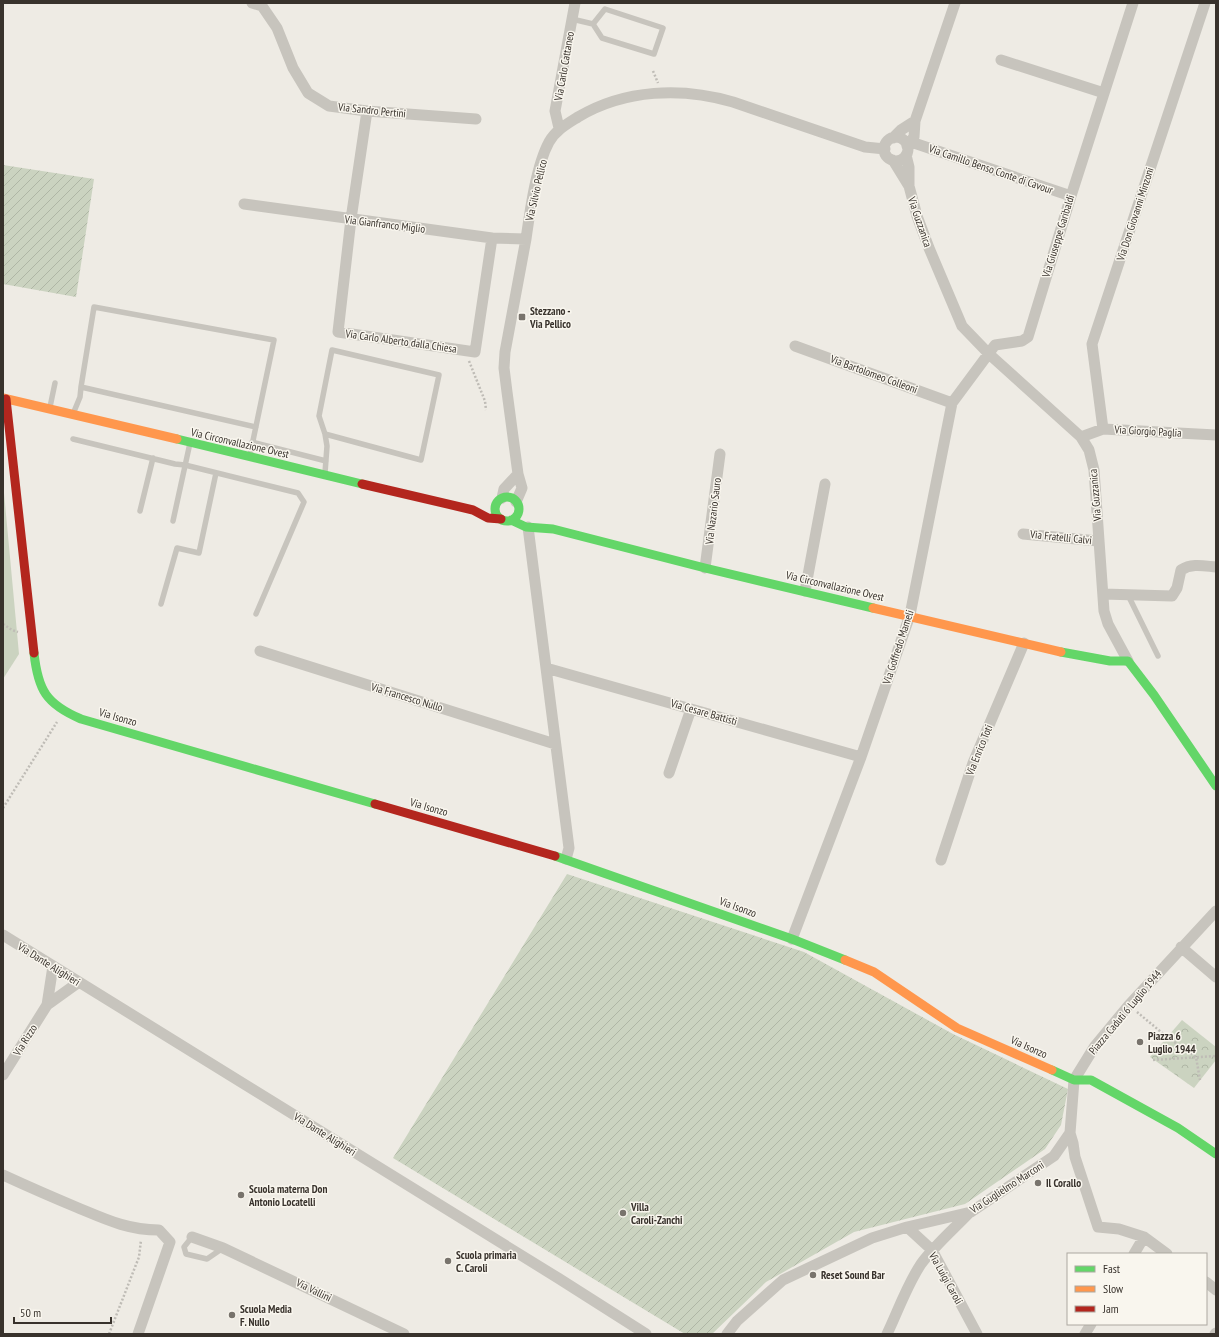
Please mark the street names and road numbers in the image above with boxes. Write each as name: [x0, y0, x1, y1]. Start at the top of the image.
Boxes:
street label: Via Carlo Cattaneo: [551, 30, 577, 103]
street label: Via Sandro Pertini: [336, 99, 407, 121]
street label: Via Camillo Benso Conte di Cavour: [926, 141, 1055, 197]
street label: Via Silvio Pellico: [522, 158, 550, 223]
street label: Via Don Giovanni Minzoni: [1113, 166, 1157, 263]
street label: Via Giuseppe Garibaldi: [1039, 193, 1077, 280]
street label: Via Guzzanica: [905, 194, 935, 249]
street label: Via Gianfranco Miglio: [343, 212, 426, 236]
street label: Via Carlo Alberto dalla Chiesa: [343, 326, 458, 356]
street label: Via Bartolomeo Colleoni: [828, 351, 920, 396]
street label: Via Giorgio Paglia: [1113, 422, 1182, 440]
street label: Via Circonvallazione Ovest: [189, 425, 290, 461]
street label: Via Guzzanica: [1086, 468, 1104, 523]
street label: Via Nazario Sauro: [702, 477, 724, 546]
street label: Via Fratelli Calvi: [1028, 527, 1093, 547]
street label: Via Circonvallazione Ovest: [784, 568, 885, 604]
street label: Via Goffredo Mameli: [879, 608, 917, 687]
street label: Via Francesco Nullo: [368, 679, 445, 715]
street label: Via Cesare Battisti: [668, 696, 739, 728]
street label: Via Isonzo: [97, 705, 139, 729]
street label: Via Enrico Toti: [962, 723, 996, 778]
street label: Via Isonzo: [408, 795, 450, 819]
street label: Via Isonzo: [717, 893, 759, 920]
street label: Via Dante Alighieri: [14, 939, 83, 989]
street label: Piazza Caduti 6 Luglio 1944: [1086, 967, 1164, 1057]
street label: Via Rizzo: [9, 1021, 40, 1059]
street label: Via Isonzo: [1008, 1032, 1050, 1061]
street label: Via Dante Alighieri: [290, 1109, 359, 1159]
street label: Via Guglielmo Marconi: [966, 1158, 1047, 1217]
street label: Via Luigi Caroli: [926, 1249, 966, 1306]
street label: Via Vallini: [293, 1275, 334, 1305]

